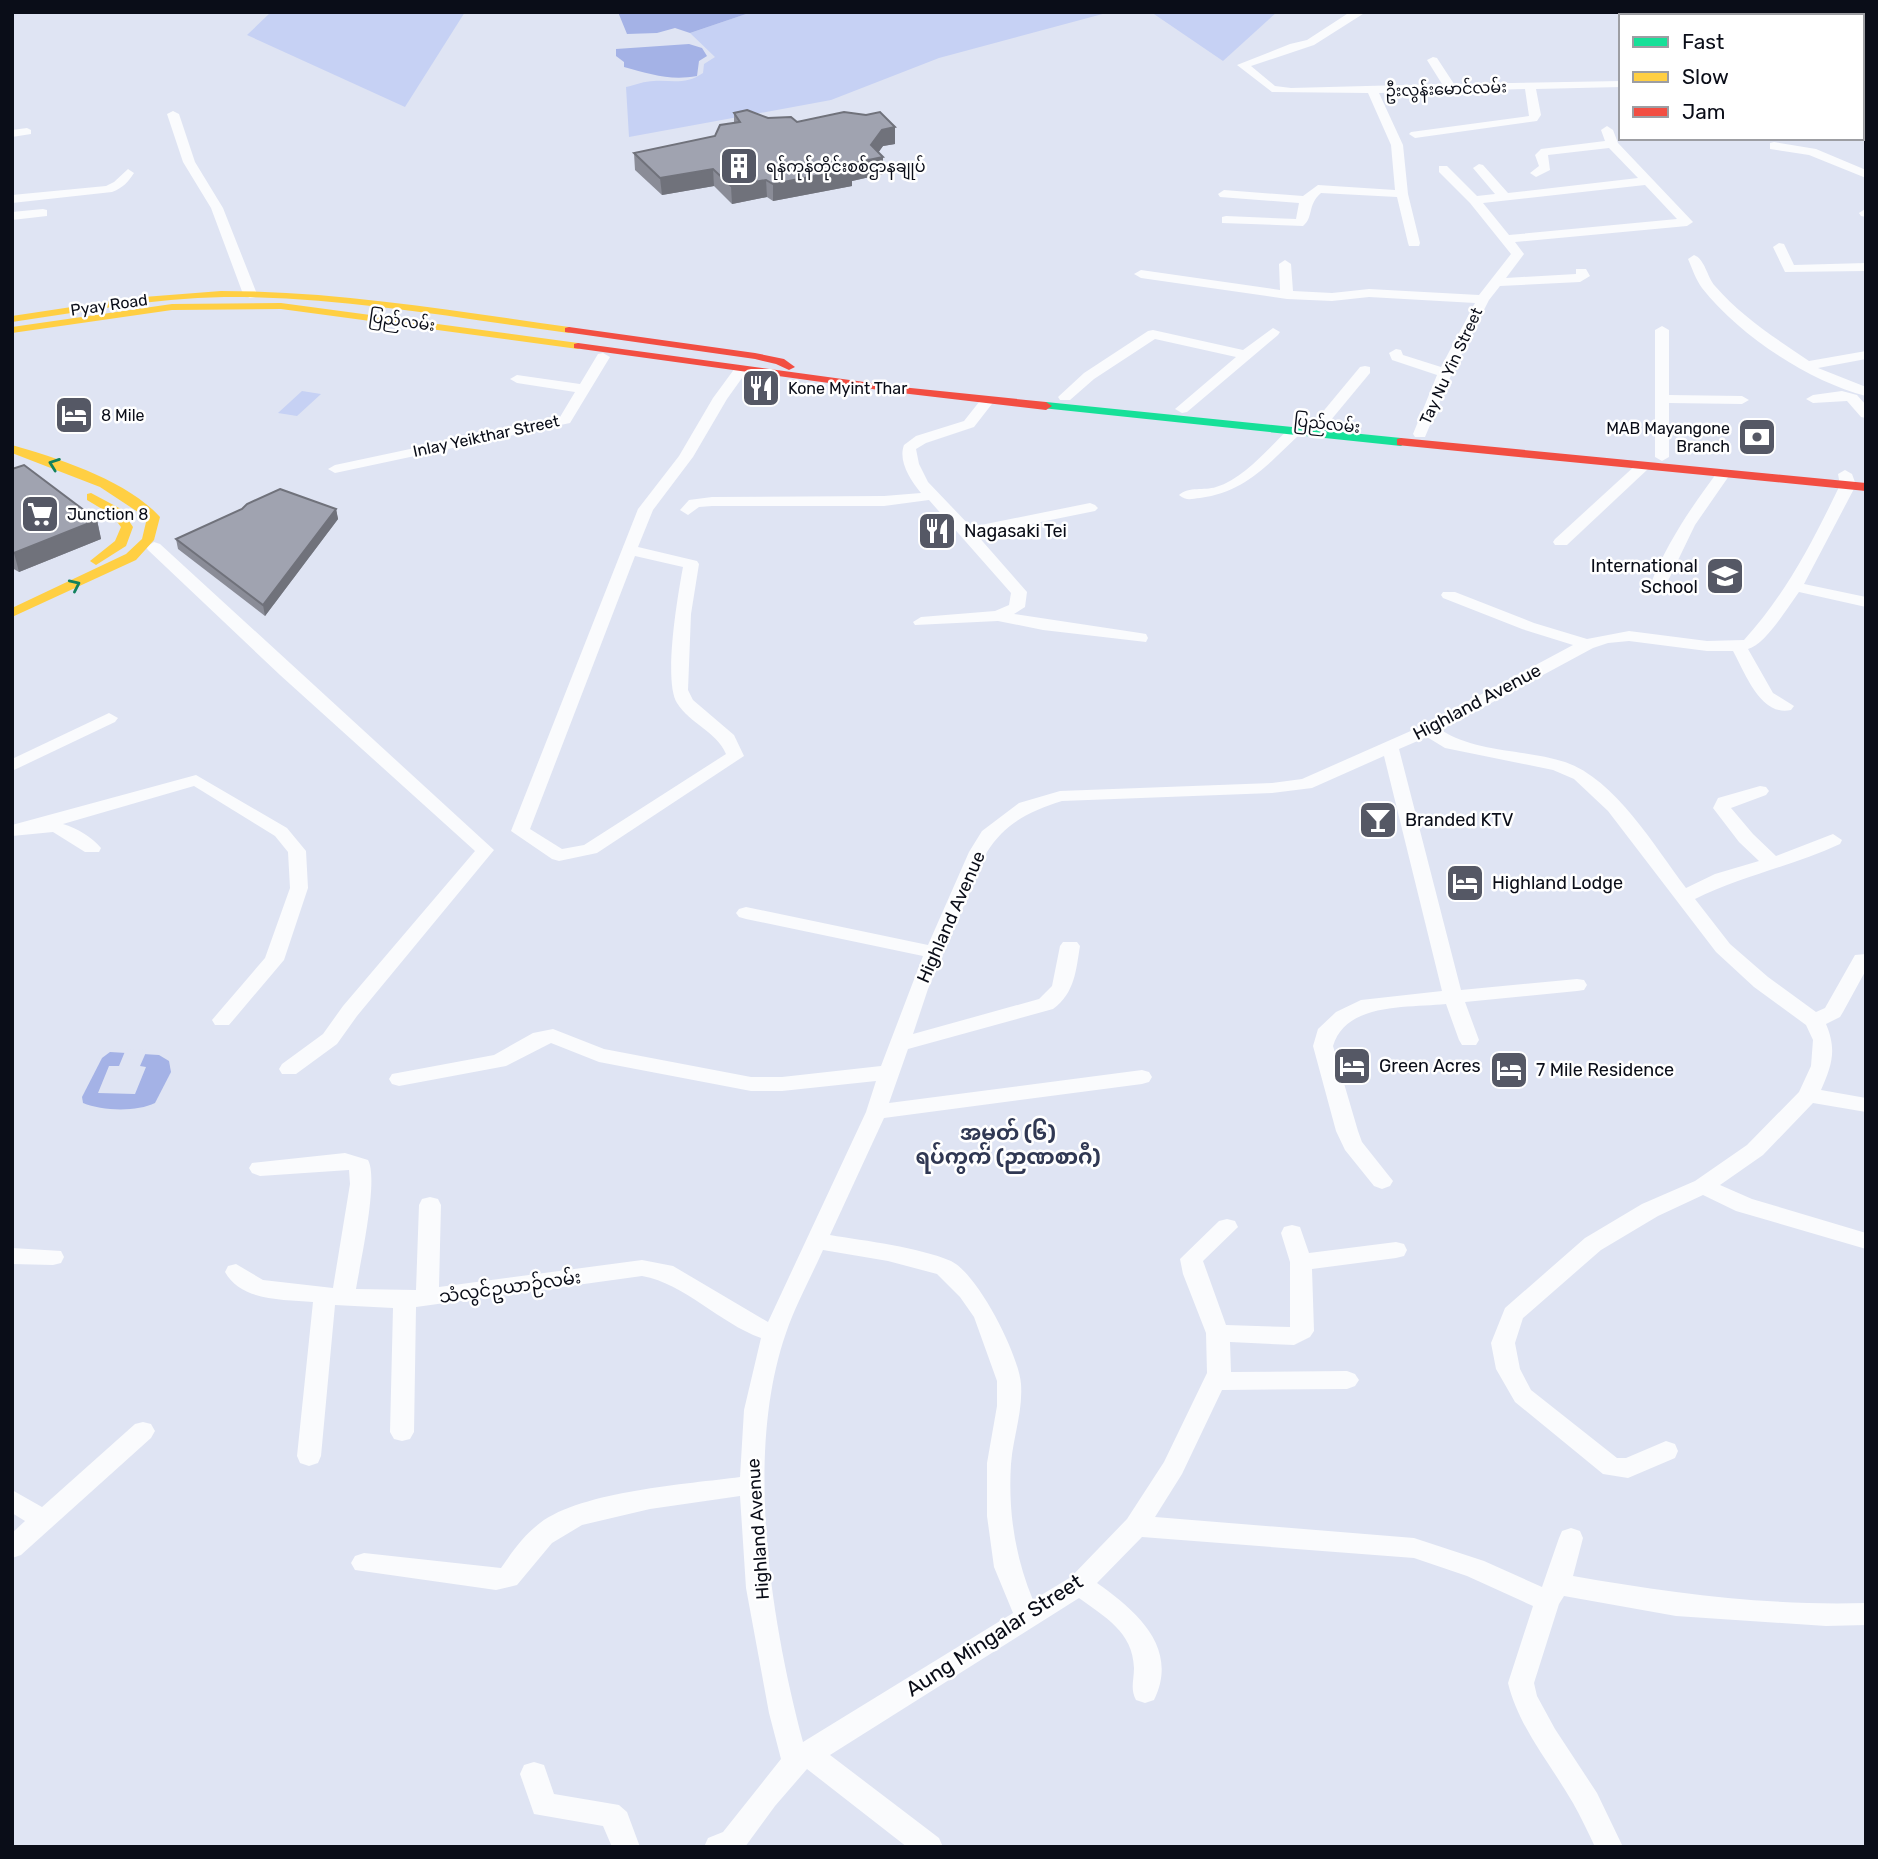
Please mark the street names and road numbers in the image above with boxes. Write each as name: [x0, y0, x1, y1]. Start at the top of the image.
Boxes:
street label: ဦးလွန်းမောင်လမ်း: [1385, 75, 1507, 105]
street label: Pyay Road: [69, 290, 149, 320]
street label: ပြည်လမ်း: [367, 305, 437, 339]
street label: Tay Nu Yin Street: [1416, 305, 1486, 427]
street label: ပြည်လမ်း: [1292, 409, 1361, 441]
street label: Inlay Yeikthar Street: [411, 411, 561, 461]
street label: Highland Avenue: [1409, 659, 1545, 745]
street label: Highland Avenue: [912, 848, 990, 986]
street label: သံလွင်ဥယာဉ်လမ်း: [437, 1264, 583, 1312]
street label: Highland Avenue: [742, 1457, 774, 1601]
street label: Aung Mingalar Street: [901, 1569, 1087, 1701]

